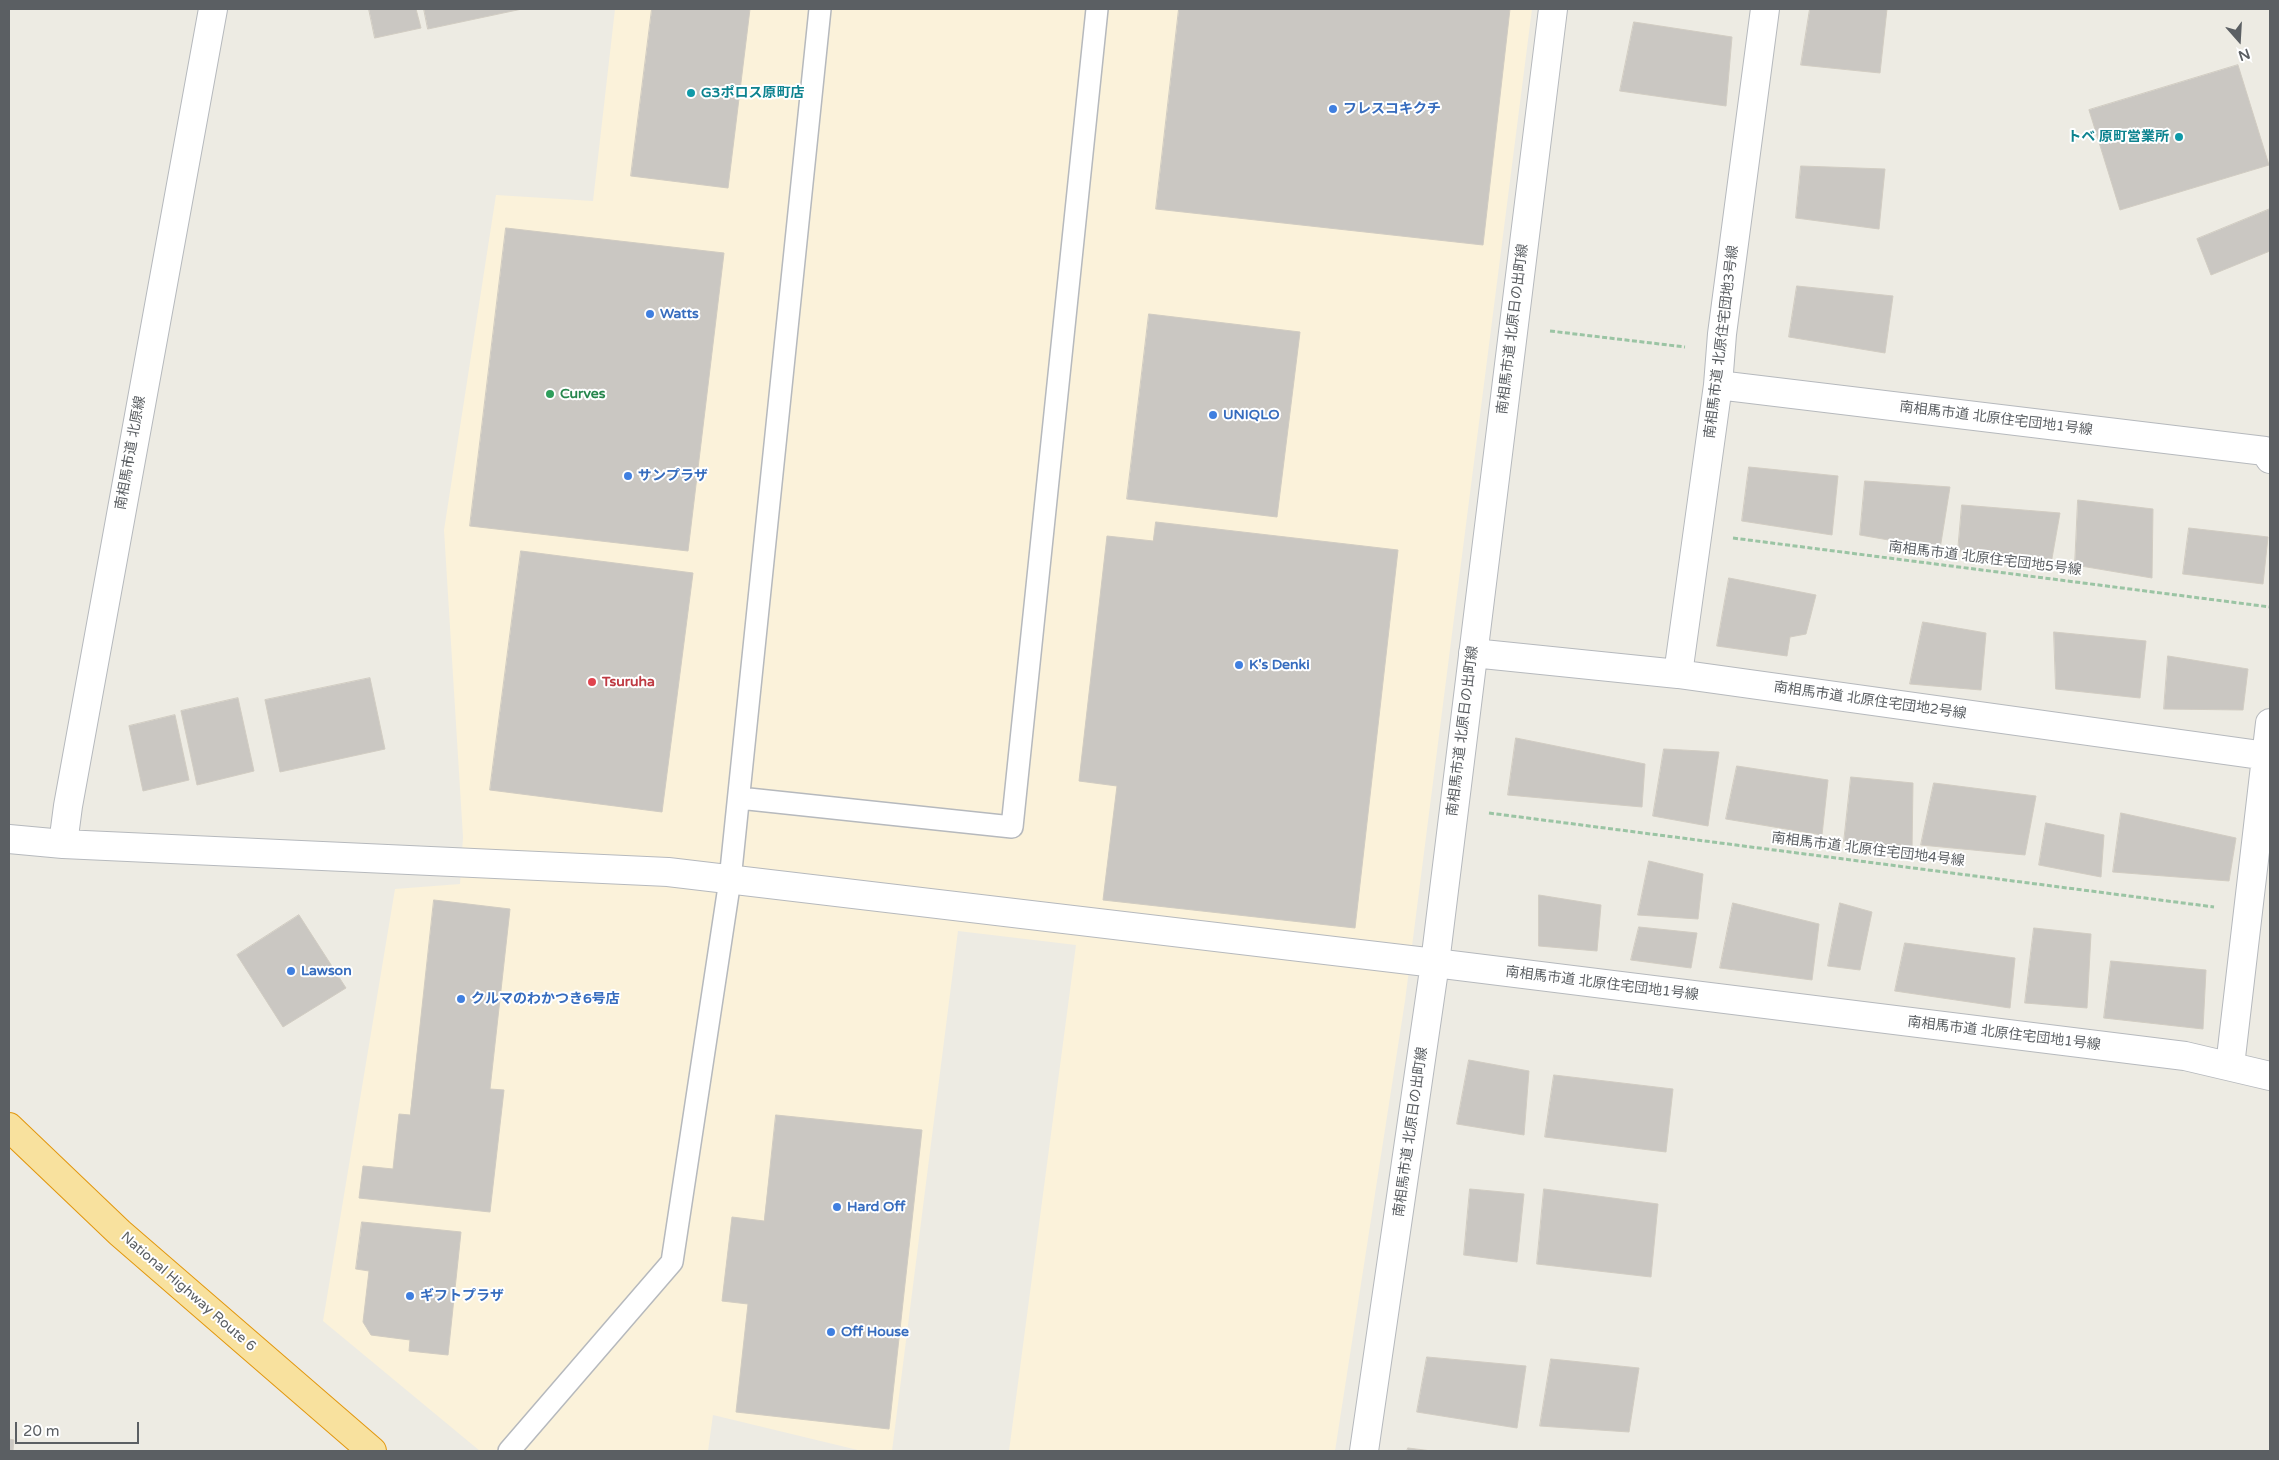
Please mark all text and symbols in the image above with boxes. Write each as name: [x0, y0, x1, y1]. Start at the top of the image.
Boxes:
north arrow: [2214, 15, 2264, 65]
text: N: [2236, 45, 2252, 65]
place label: G3ポロス原町店: [701, 85, 804, 101]
marker: G3ポロス原町店: [685, 87, 697, 99]
place label: フレスコキクチ: [1343, 101, 1441, 117]
marker: フレスコキクチ: [1327, 103, 1339, 115]
place label: トベ 原町営業所: [2067, 129, 2169, 145]
marker: トベ 原町営業所: [2173, 131, 2185, 143]
street label: 南相馬市道 北原日の出町線: [1494, 243, 1532, 415]
street label: 南相馬市道 北原住宅団地3号線: [1702, 244, 1742, 440]
place label: Watts: [660, 306, 699, 322]
marker: Watts: [644, 308, 656, 320]
place label: Curves: [560, 386, 605, 402]
marker: Curves: [544, 388, 556, 400]
street label: 南相馬市道 北原線: [113, 395, 149, 511]
street label: 南相馬市道 北原住宅団地1号線: [1898, 399, 2094, 439]
place label: UNIQLO: [1223, 407, 1280, 423]
marker: UNIQLO: [1207, 409, 1219, 421]
place label: サンプラザ: [638, 468, 708, 484]
marker: サンプラザ: [622, 470, 634, 482]
street label: 南相馬市道 北原住宅団地5号線: [1887, 539, 2083, 579]
street label: 南相馬市道 北原日の出町線: [1444, 645, 1482, 817]
place label: K's Denki: [1249, 657, 1310, 673]
marker: K's Denki: [1233, 659, 1245, 671]
place label: Tsuruha: [602, 674, 655, 690]
marker: Tsuruha: [586, 676, 598, 688]
street label: 南相馬市道 北原住宅団地2号線: [1773, 679, 1967, 723]
street label: 南相馬市道 北原住宅団地4号線: [1770, 830, 1966, 870]
place label: Lawson: [301, 963, 352, 979]
street label: 南相馬市道 北原住宅団地1号線: [1504, 964, 1700, 1004]
marker: Lawson: [285, 965, 297, 977]
place label: クルマのわかつき6号店: [471, 991, 620, 1007]
marker: クルマのわかつき6号店: [455, 993, 467, 1005]
street label: 南相馬市道 北原住宅団地1号線: [1906, 1014, 2102, 1054]
street label: 南相馬市道 北原日の出町線: [1391, 1046, 1431, 1218]
place label: Hard Off: [847, 1199, 905, 1215]
marker: Hard Off: [831, 1201, 843, 1213]
street label: National Highway Route 6: [117, 1229, 259, 1355]
place label: ギフトプラザ: [420, 1288, 504, 1304]
marker: ギフトプラザ: [404, 1290, 416, 1302]
place label: Off House: [841, 1324, 909, 1340]
marker: Off House: [825, 1326, 837, 1338]
scale bar: [18, 1412, 141, 1444]
text: 20 m: [23, 1422, 60, 1440]

